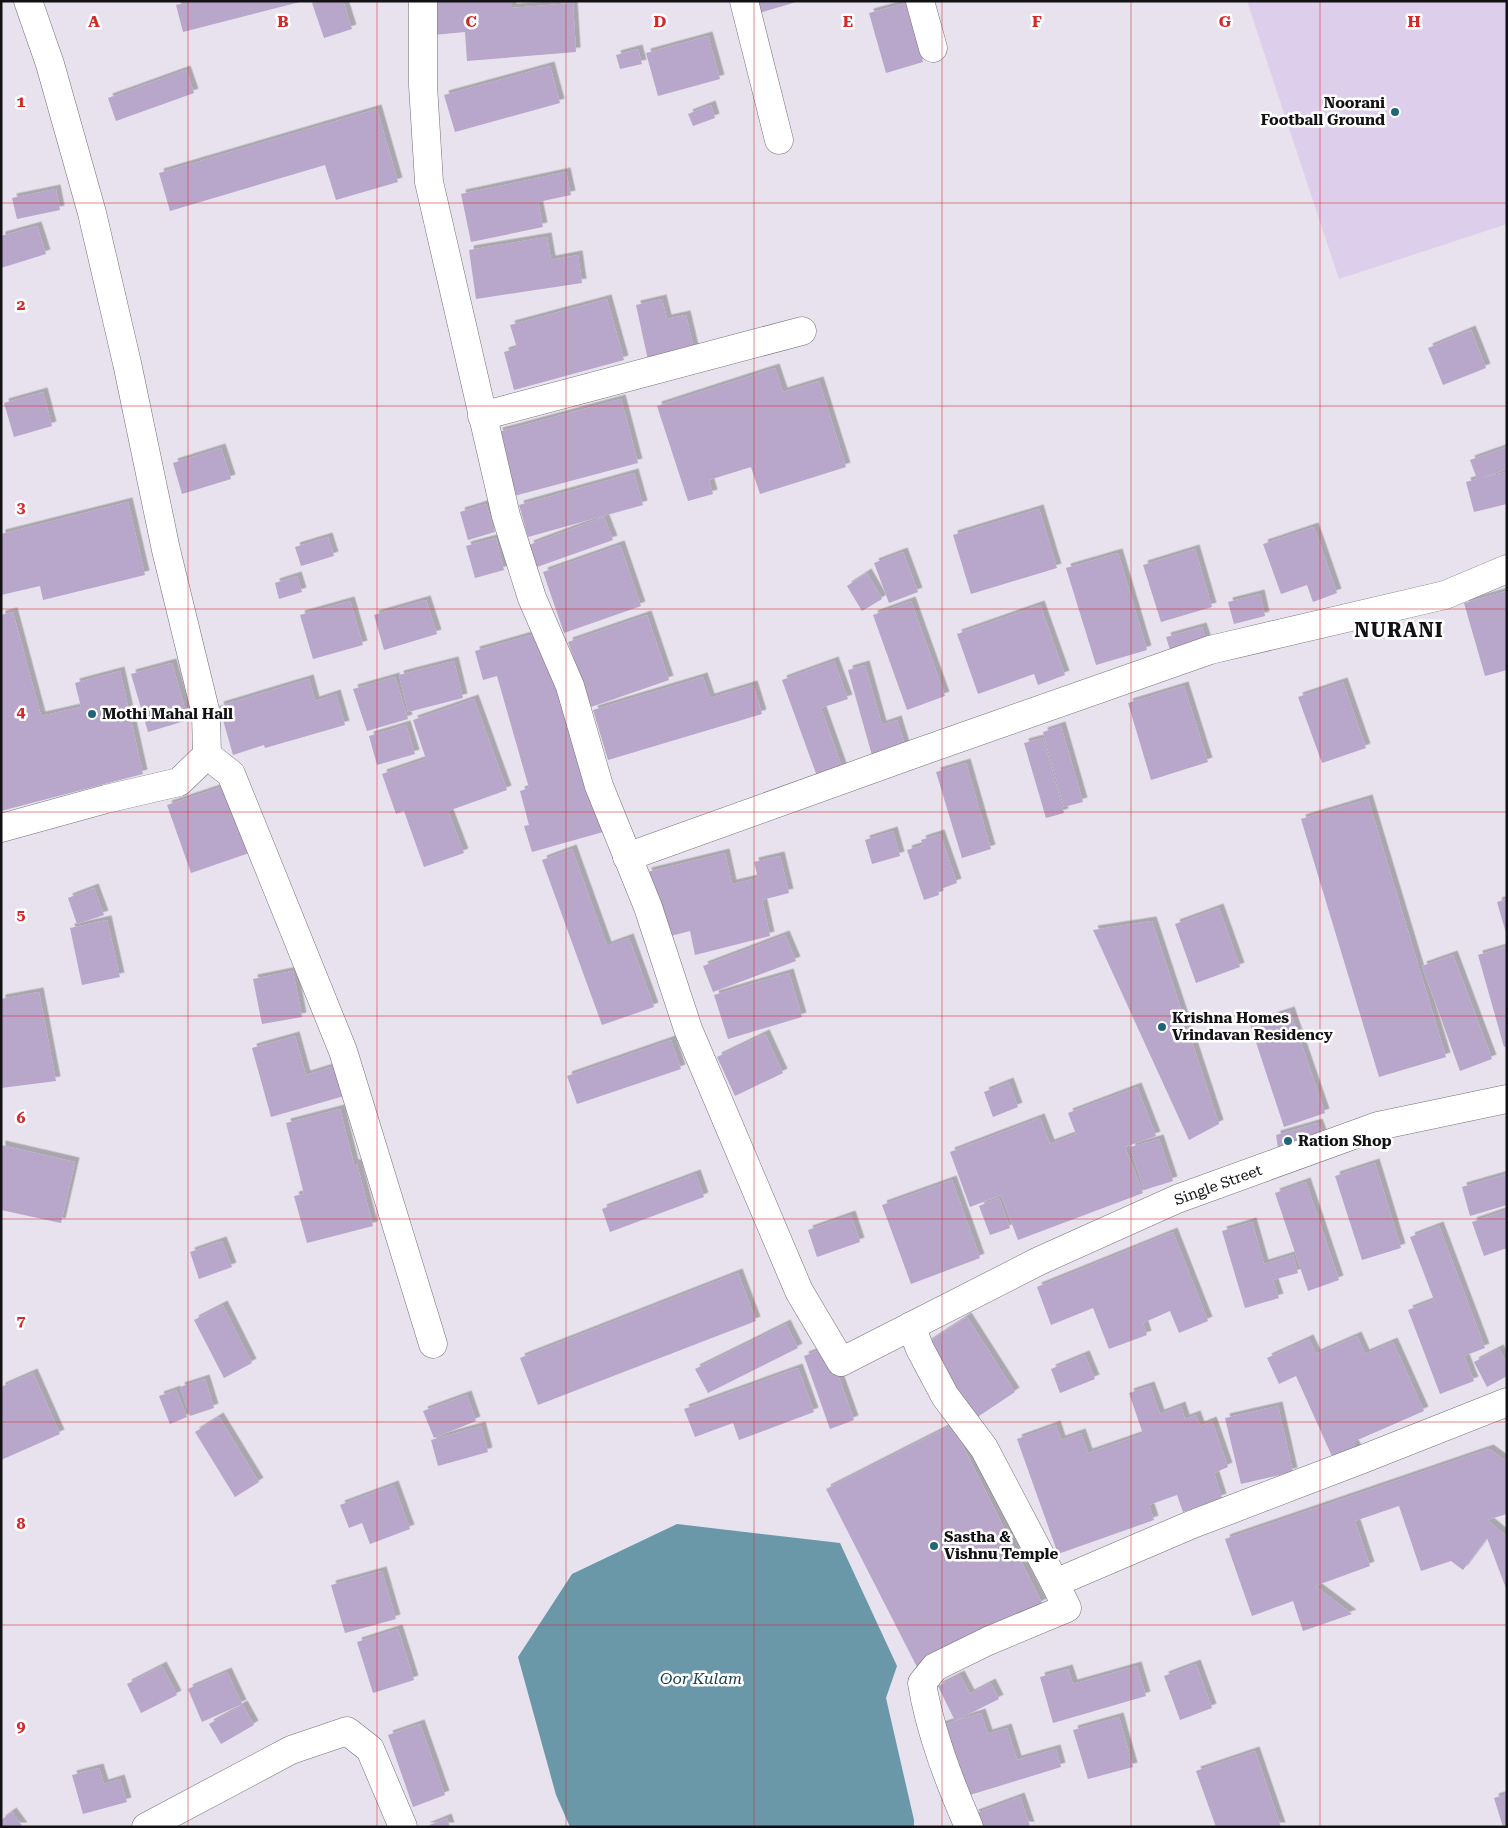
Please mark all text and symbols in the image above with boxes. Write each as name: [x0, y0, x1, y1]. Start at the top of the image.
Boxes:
text: A: [88, 12, 100, 31]
text: B: [277, 12, 289, 31]
text: C: [465, 12, 477, 31]
text: D: [654, 12, 667, 31]
text: E: [843, 12, 853, 31]
text: F: [1032, 12, 1042, 31]
text: G: [1219, 12, 1232, 31]
text: H: [1407, 12, 1421, 31]
text: 1: [17, 92, 26, 111]
place label: Noorani Football Ground: [1261, 94, 1385, 129]
marker: Noorani Football Ground: [1389, 106, 1401, 118]
text: 2: [17, 295, 26, 314]
text: 3: [17, 498, 26, 517]
district label: NURANI: [1354, 618, 1444, 642]
text: 4: [17, 702, 26, 721]
place label: Mothi Mahal Hall: [102, 705, 233, 723]
marker: Mothi Mahal Hall: [86, 708, 98, 720]
text: 5: [17, 905, 26, 924]
place label: Krishna Homes Vrindavan Residency: [1172, 1009, 1333, 1044]
marker: Krishna Homes Vrindavan Residency: [1156, 1021, 1168, 1033]
text: 6: [17, 1108, 26, 1127]
place label: Ration Shop: [1298, 1132, 1392, 1150]
marker: Ration Shop: [1282, 1135, 1294, 1147]
street label: Single Street: [1172, 1161, 1265, 1209]
text: 7: [17, 1311, 26, 1330]
text: 8: [17, 1514, 26, 1533]
place label: Sastha & Vishnu Temple: [944, 1528, 1058, 1563]
marker: Sastha & Vishnu Temple: [928, 1540, 940, 1552]
water label: Oor Kulam: [660, 1669, 742, 1688]
text: 9: [17, 1717, 26, 1736]

